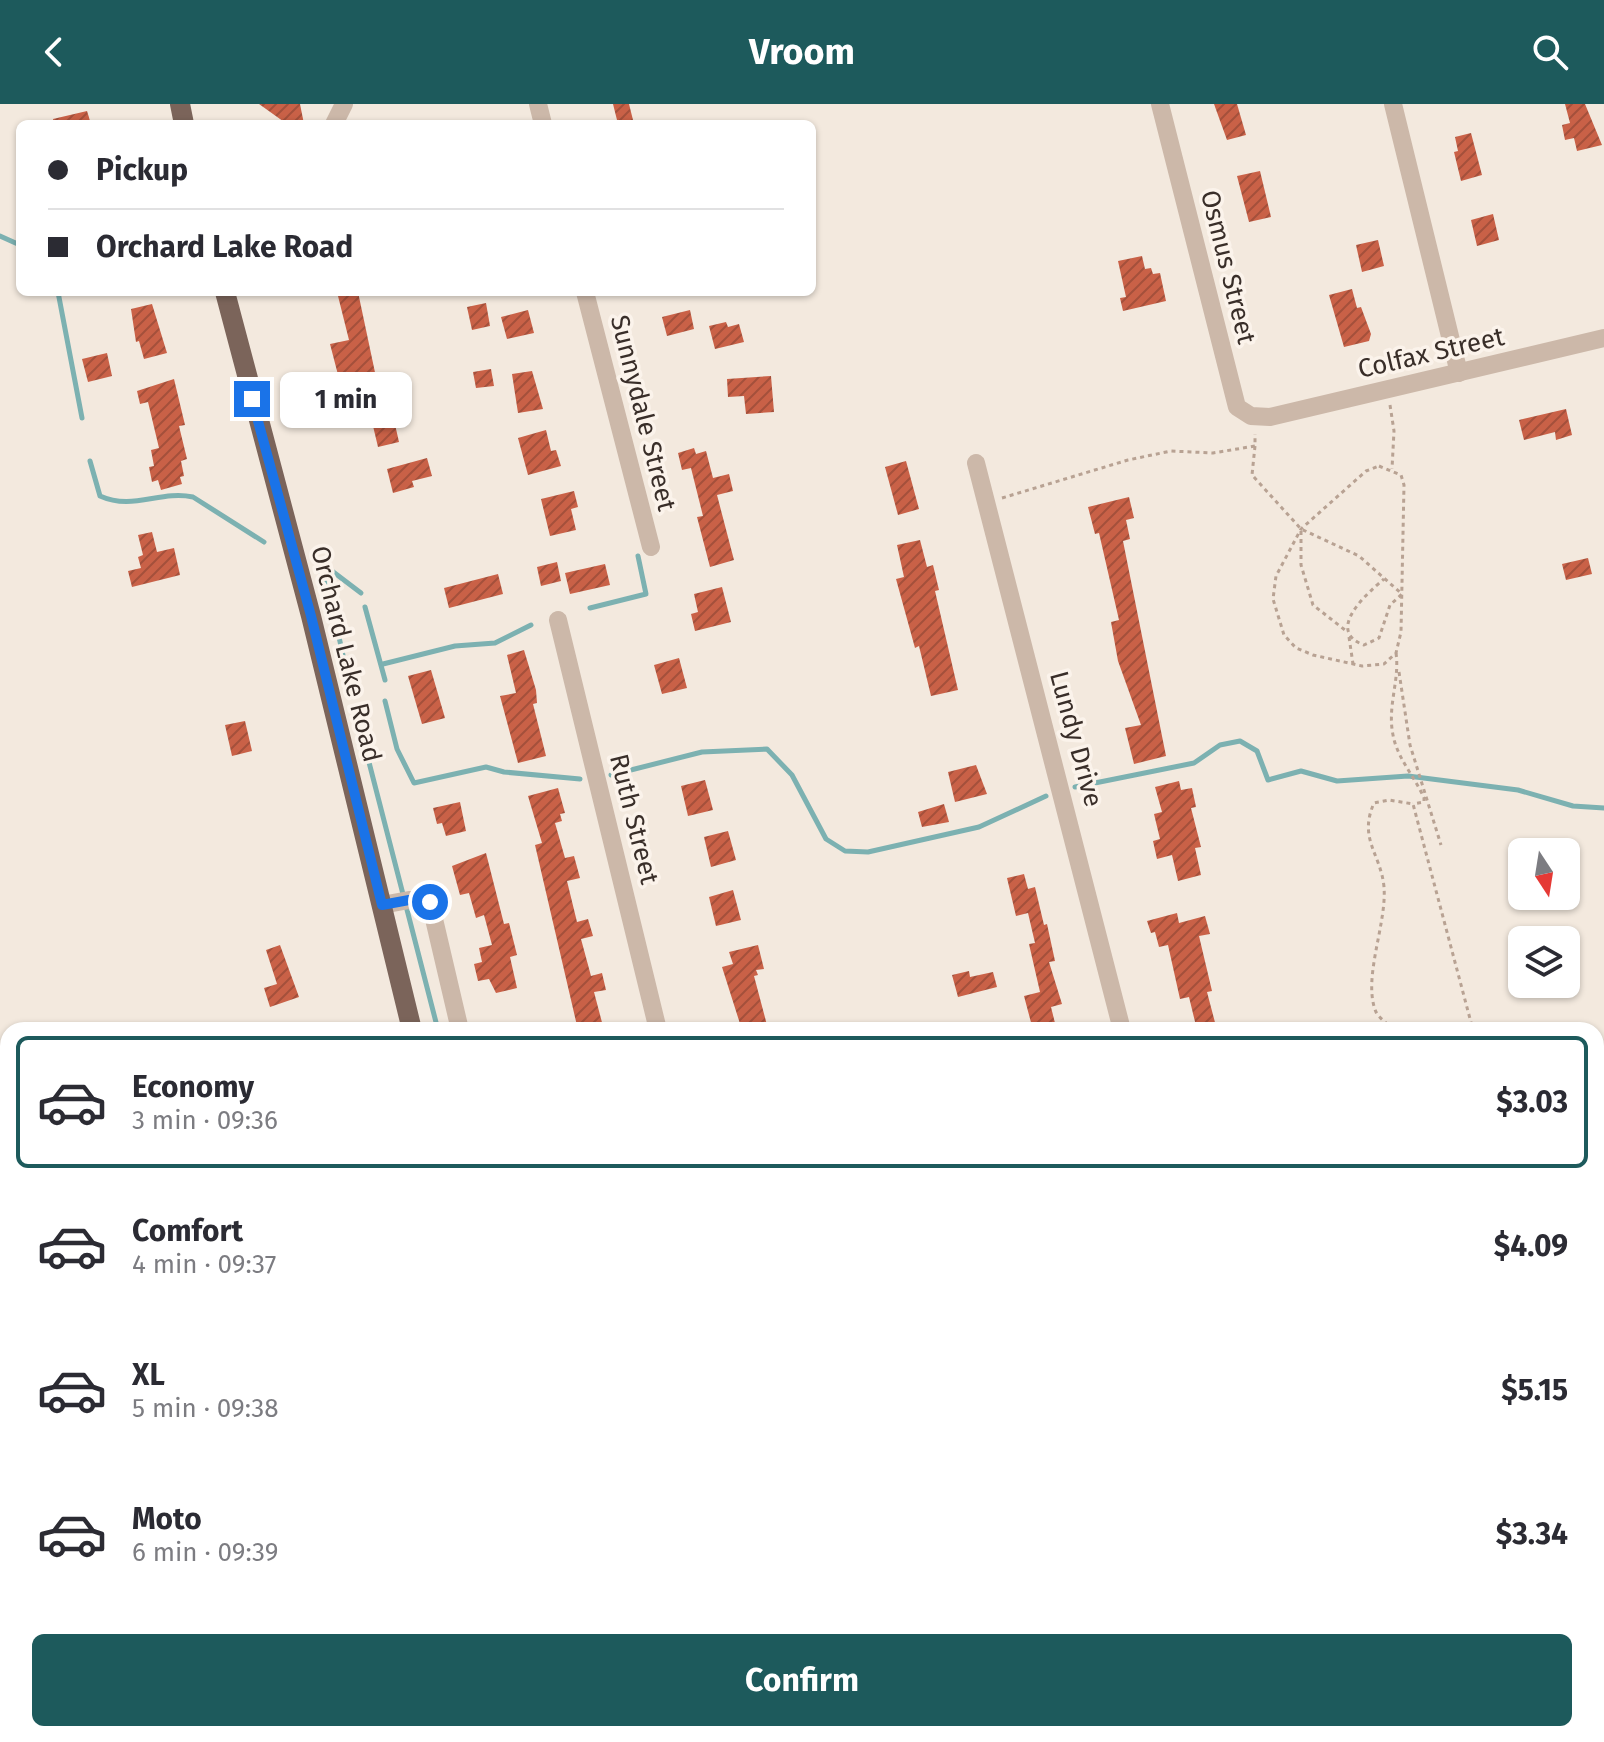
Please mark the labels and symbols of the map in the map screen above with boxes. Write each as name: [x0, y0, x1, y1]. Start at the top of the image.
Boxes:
street label: Osmus Street: [1194, 187, 1262, 348]
street label: Sunnydale Street: [604, 312, 682, 515]
street label: Colfax Street: [1355, 321, 1508, 385]
callout: 1 min: [280, 371, 412, 427]
route end: [234, 381, 270, 417]
street label: Orchard Lake Road: [304, 543, 388, 765]
street label: Lundy Drive: [1043, 668, 1109, 810]
street label: Ruth Street: [603, 751, 665, 888]
north arrow: [1508, 838, 1580, 910]
route start: [412, 884, 448, 920]

